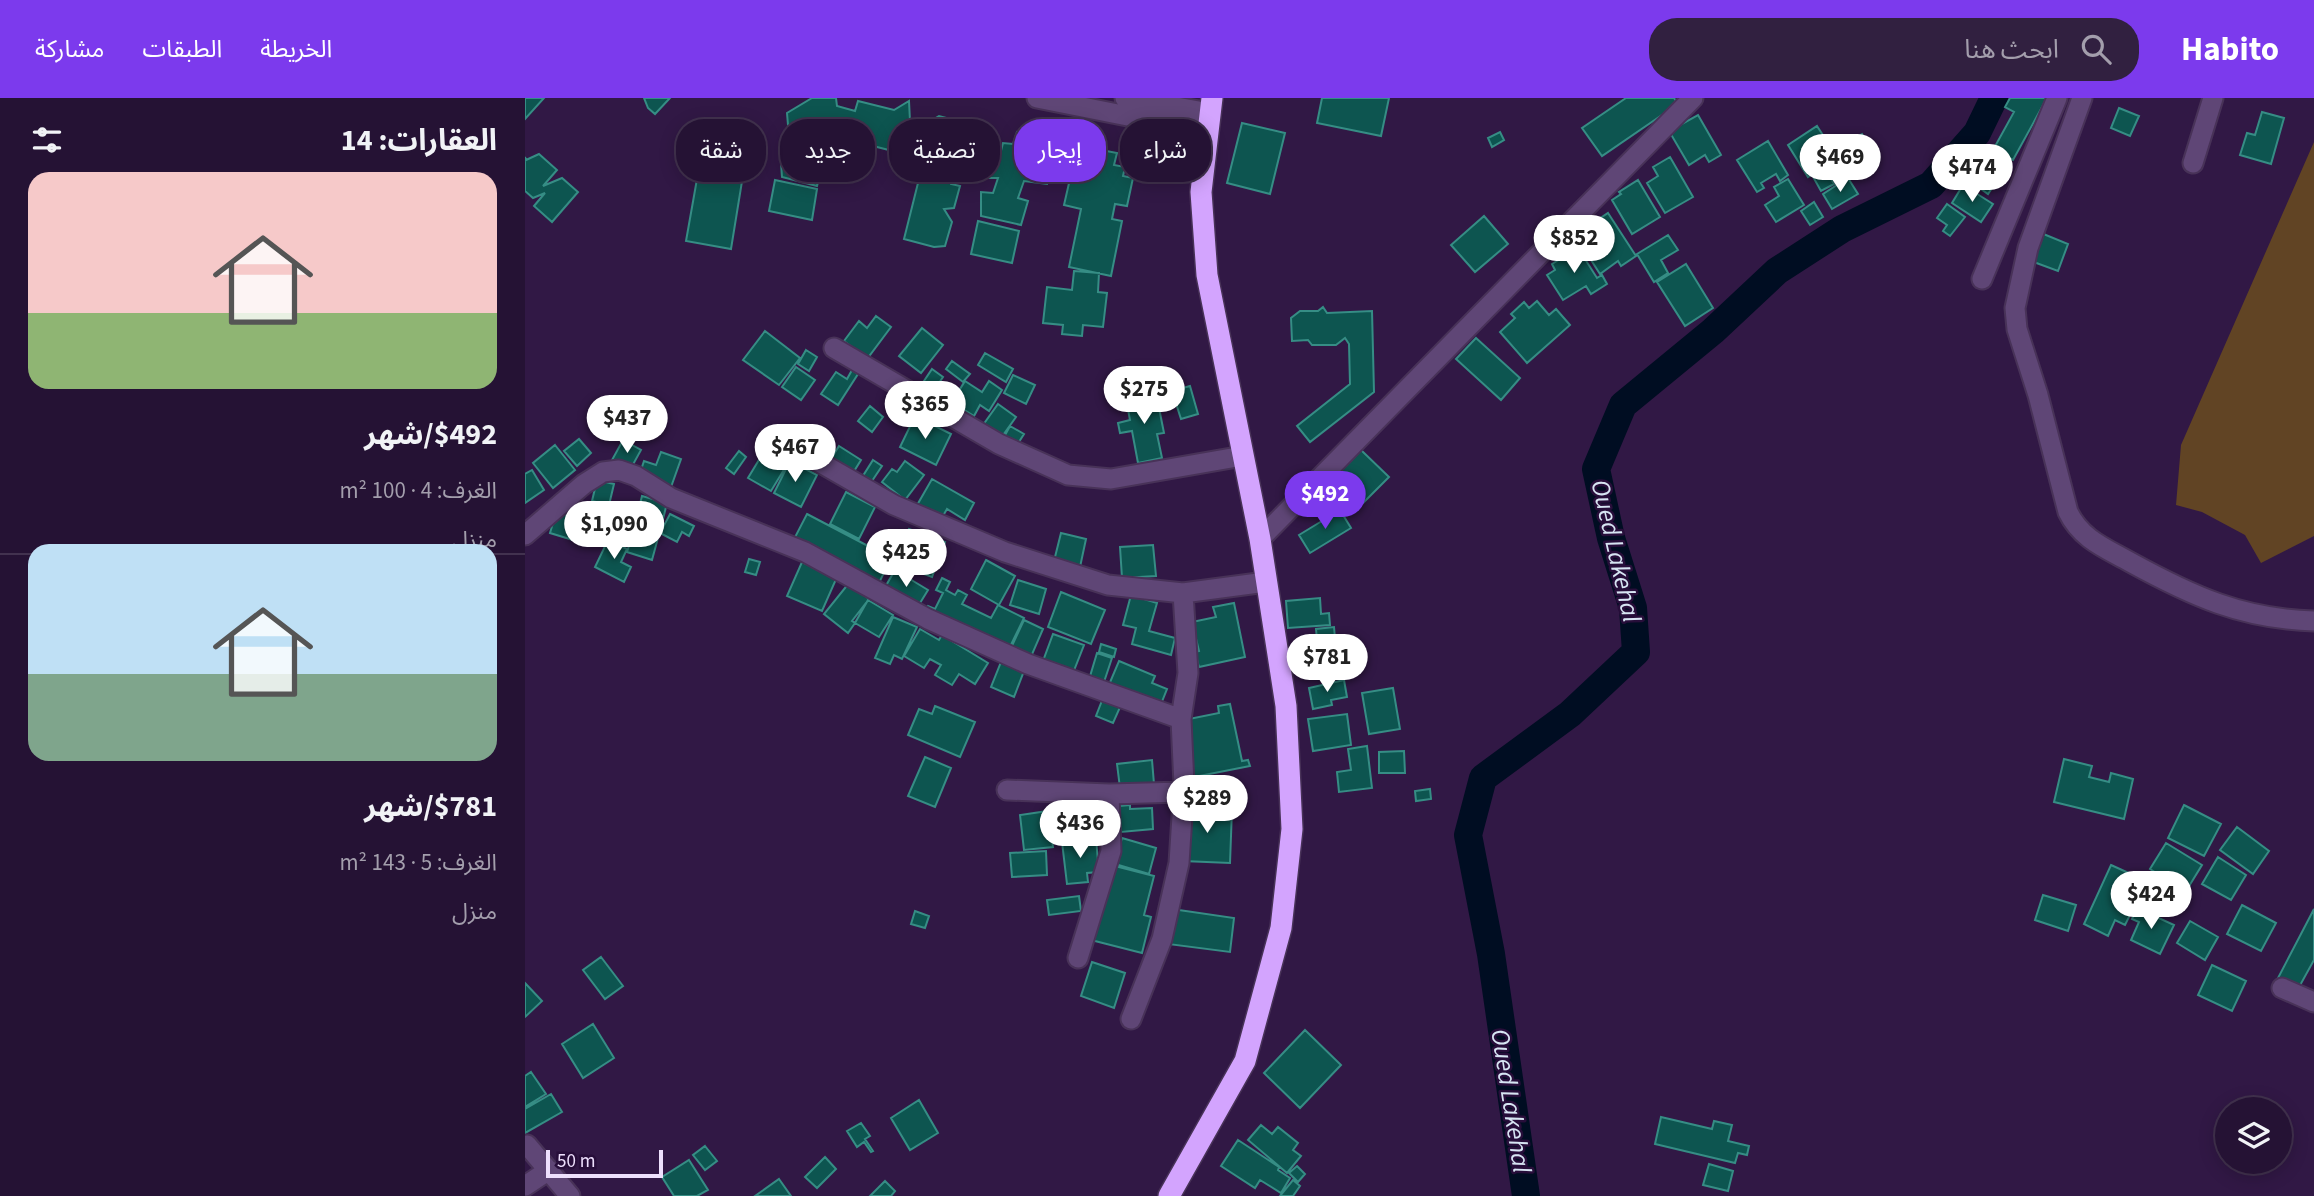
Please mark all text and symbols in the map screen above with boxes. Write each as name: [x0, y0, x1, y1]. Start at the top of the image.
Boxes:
search box: [1649, 18, 2139, 81]
text: Habito: [2181, 26, 2279, 73]
icon: search: [2077, 30, 2115, 68]
text: ابحث هنا: [1964, 31, 2059, 68]
text: مشاركة: [35, 32, 104, 67]
text: الطبقات: [142, 32, 222, 67]
text: الخريطة: [260, 32, 332, 67]
text: العقارات: 14: [341, 119, 497, 162]
chip: شقة: [676, 119, 766, 182]
chip: جديد: [780, 119, 875, 182]
chip: تصفية: [889, 119, 1000, 182]
chip: إيجار: [1014, 119, 1106, 182]
chip: شراء: [1120, 119, 1211, 182]
icon: filters: [28, 121, 66, 159]
pin: $469: [1799, 134, 1881, 194]
text: $469: [1816, 140, 1864, 173]
pin: $474: [1931, 144, 2013, 204]
text: $474: [1948, 150, 1996, 183]
pin: $852: [1533, 216, 1615, 275]
icon: home: [200, 217, 326, 343]
text: $852: [1550, 221, 1598, 254]
pin: $275: [1103, 366, 1185, 426]
text: $275: [1120, 372, 1168, 405]
pin: $365: [884, 382, 966, 441]
text: $365: [901, 387, 949, 420]
pin: $437: [586, 396, 668, 455]
text: $437: [603, 401, 651, 434]
text: $492/شهر: [364, 413, 497, 456]
pin: $467: [754, 424, 836, 484]
text: $467: [771, 430, 819, 463]
pin: $492: [1284, 472, 1366, 531]
text: الغرف: 4 · 100 m²: [339, 474, 497, 507]
water label: Oued Lakehal: [1582, 476, 1651, 627]
text: $492: [1301, 477, 1349, 510]
pin: $1,090: [557, 502, 671, 561]
text: $1,090: [580, 507, 648, 540]
text: منزل: [452, 523, 497, 556]
pin: $425: [865, 530, 947, 589]
text: $425: [882, 535, 930, 568]
icon: home: [200, 589, 326, 715]
pin: $781: [1286, 634, 1368, 694]
text: $781: [1303, 640, 1351, 673]
pin: $289: [1166, 776, 1248, 835]
text: $289: [1183, 781, 1231, 814]
text: $781/شهر: [364, 785, 497, 828]
pin: $436: [1039, 800, 1121, 860]
text: $436: [1056, 806, 1104, 839]
text: الغرف: 5 · 143 m²: [339, 846, 497, 879]
pin: $424: [2110, 872, 2192, 931]
text: $424: [2127, 877, 2175, 910]
text: منزل: [452, 895, 497, 928]
water label: Oued Lakehal: [1481, 1026, 1541, 1176]
map controls: [2215, 1097, 2292, 1174]
button: layers: [2215, 1097, 2292, 1174]
scale bar: [546, 1147, 663, 1179]
text: 50 m: [557, 1148, 595, 1175]

